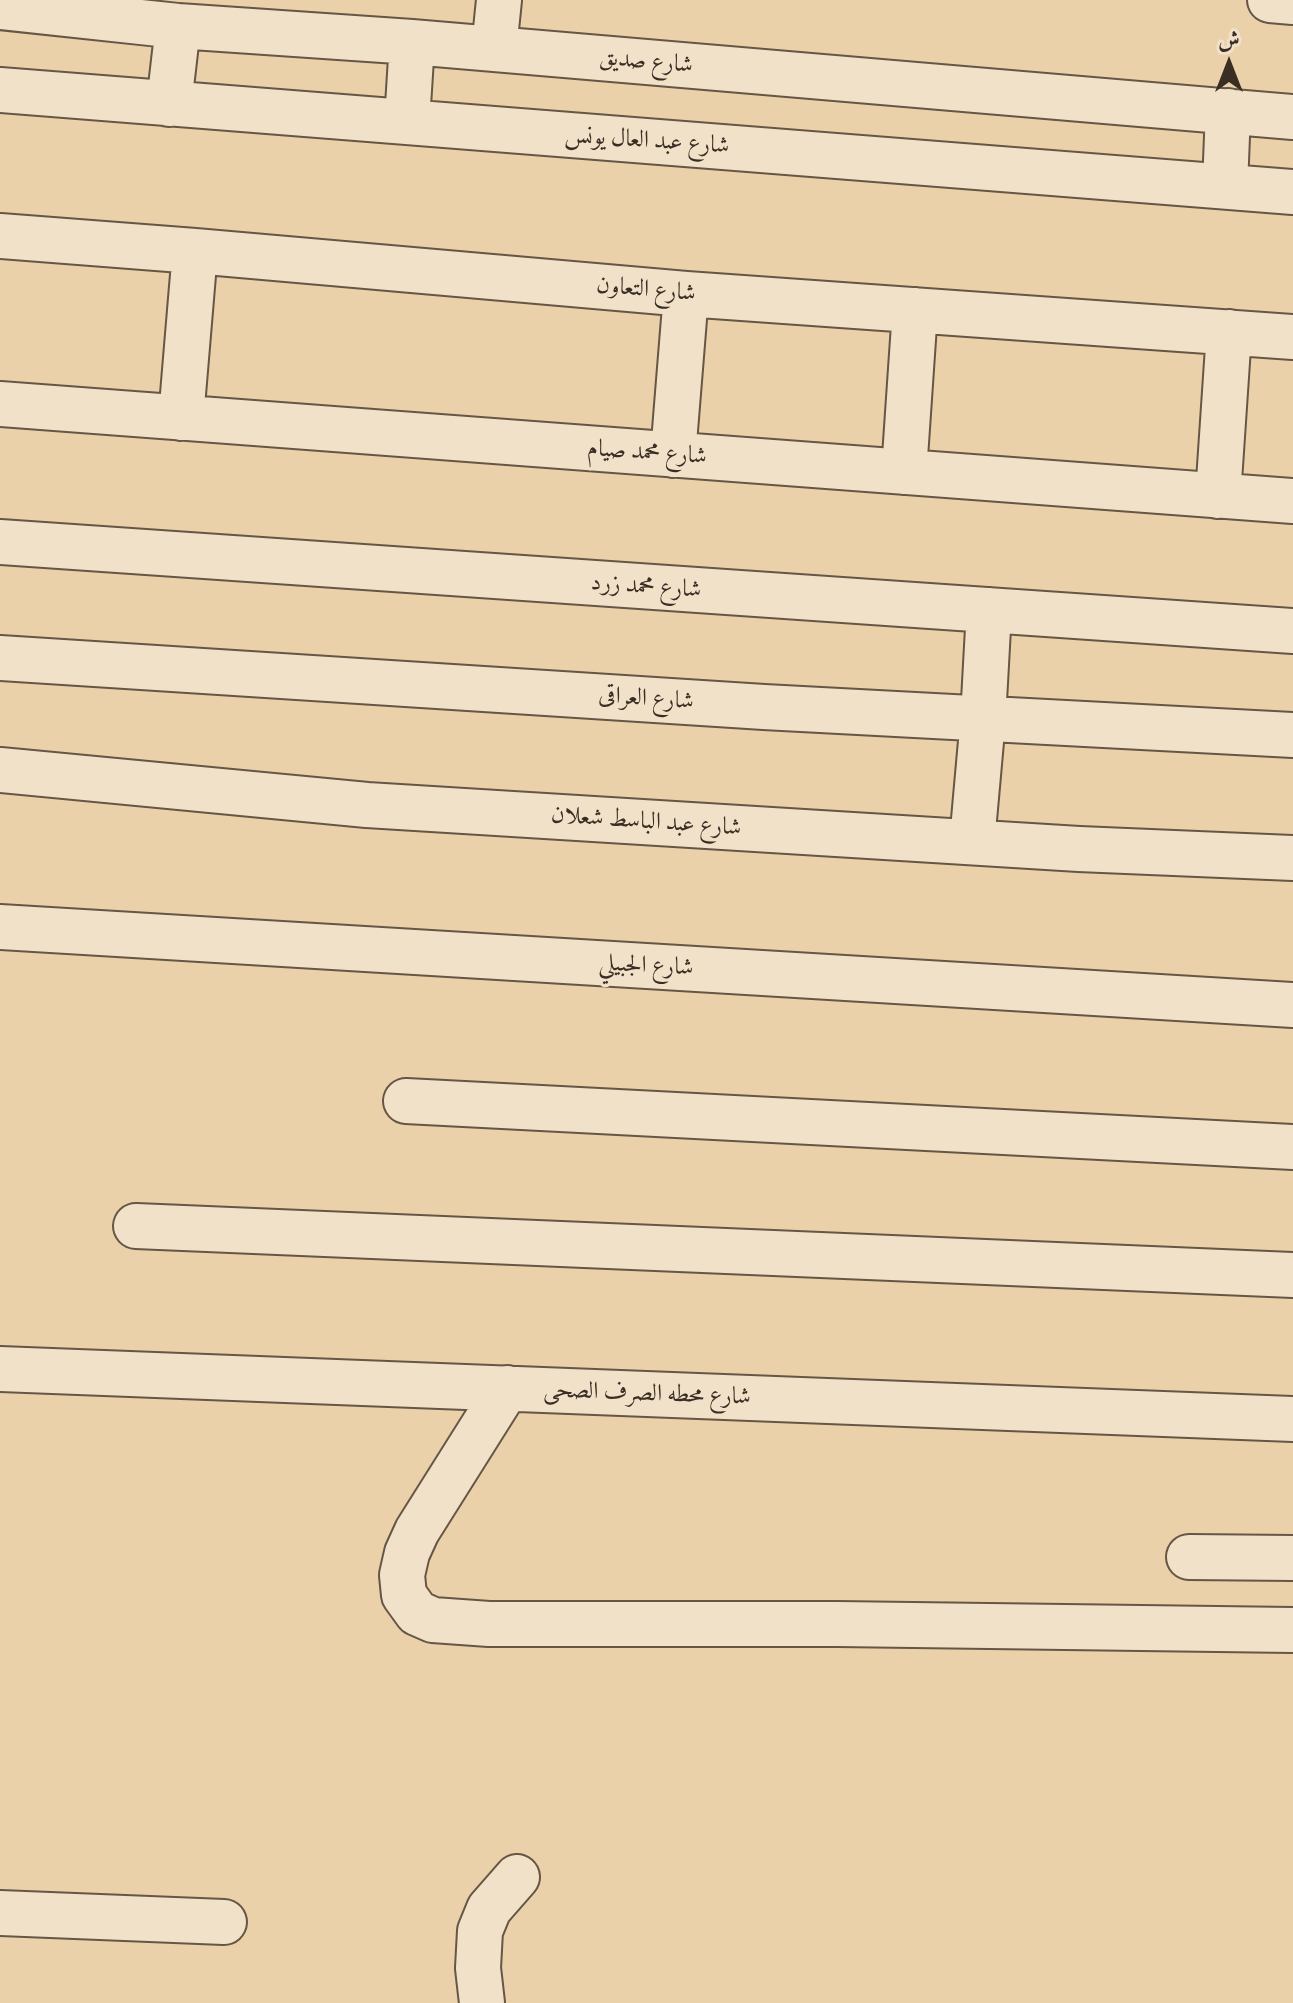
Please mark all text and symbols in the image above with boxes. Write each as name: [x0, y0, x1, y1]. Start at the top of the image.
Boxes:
north arrow: [1189, 24, 1269, 104]
text: ش: [1218, 27, 1240, 53]
street label: شارع صديق: [598, 44, 694, 80]
street label: شارع عبد العال يونس: [564, 121, 730, 161]
street label: شارع التعاون: [595, 271, 697, 309]
street label: شارع محمد صيام: [586, 434, 708, 472]
street label: شارع محمد زرد: [590, 569, 702, 605]
street label: شارع العراقى: [597, 681, 695, 717]
street label: شارع عبد الباسط شعلان: [550, 801, 742, 843]
street label: شارع الجبيلي: [598, 949, 694, 983]
street label: شارع محطه الصرف الصحى: [543, 1376, 751, 1412]

